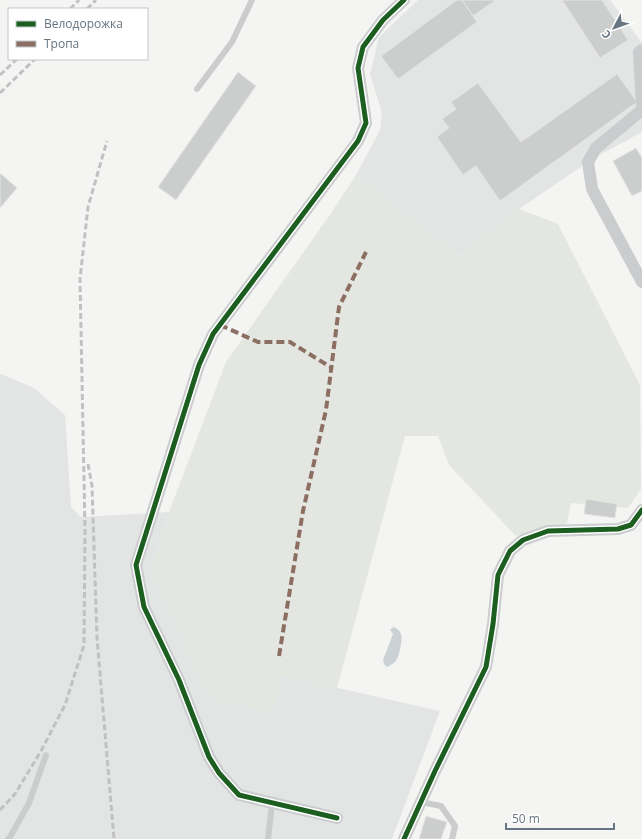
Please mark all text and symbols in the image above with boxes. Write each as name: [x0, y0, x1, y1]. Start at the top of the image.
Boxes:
legend: [8, 8, 148, 60]
north arrow: [594, 8, 634, 48]
text: Велодорожка: [44, 15, 123, 32]
text: С: [598, 27, 614, 42]
text: Тропа: [44, 35, 79, 52]
scale bar: [506, 805, 614, 831]
text: 50 m: [512, 810, 540, 827]

